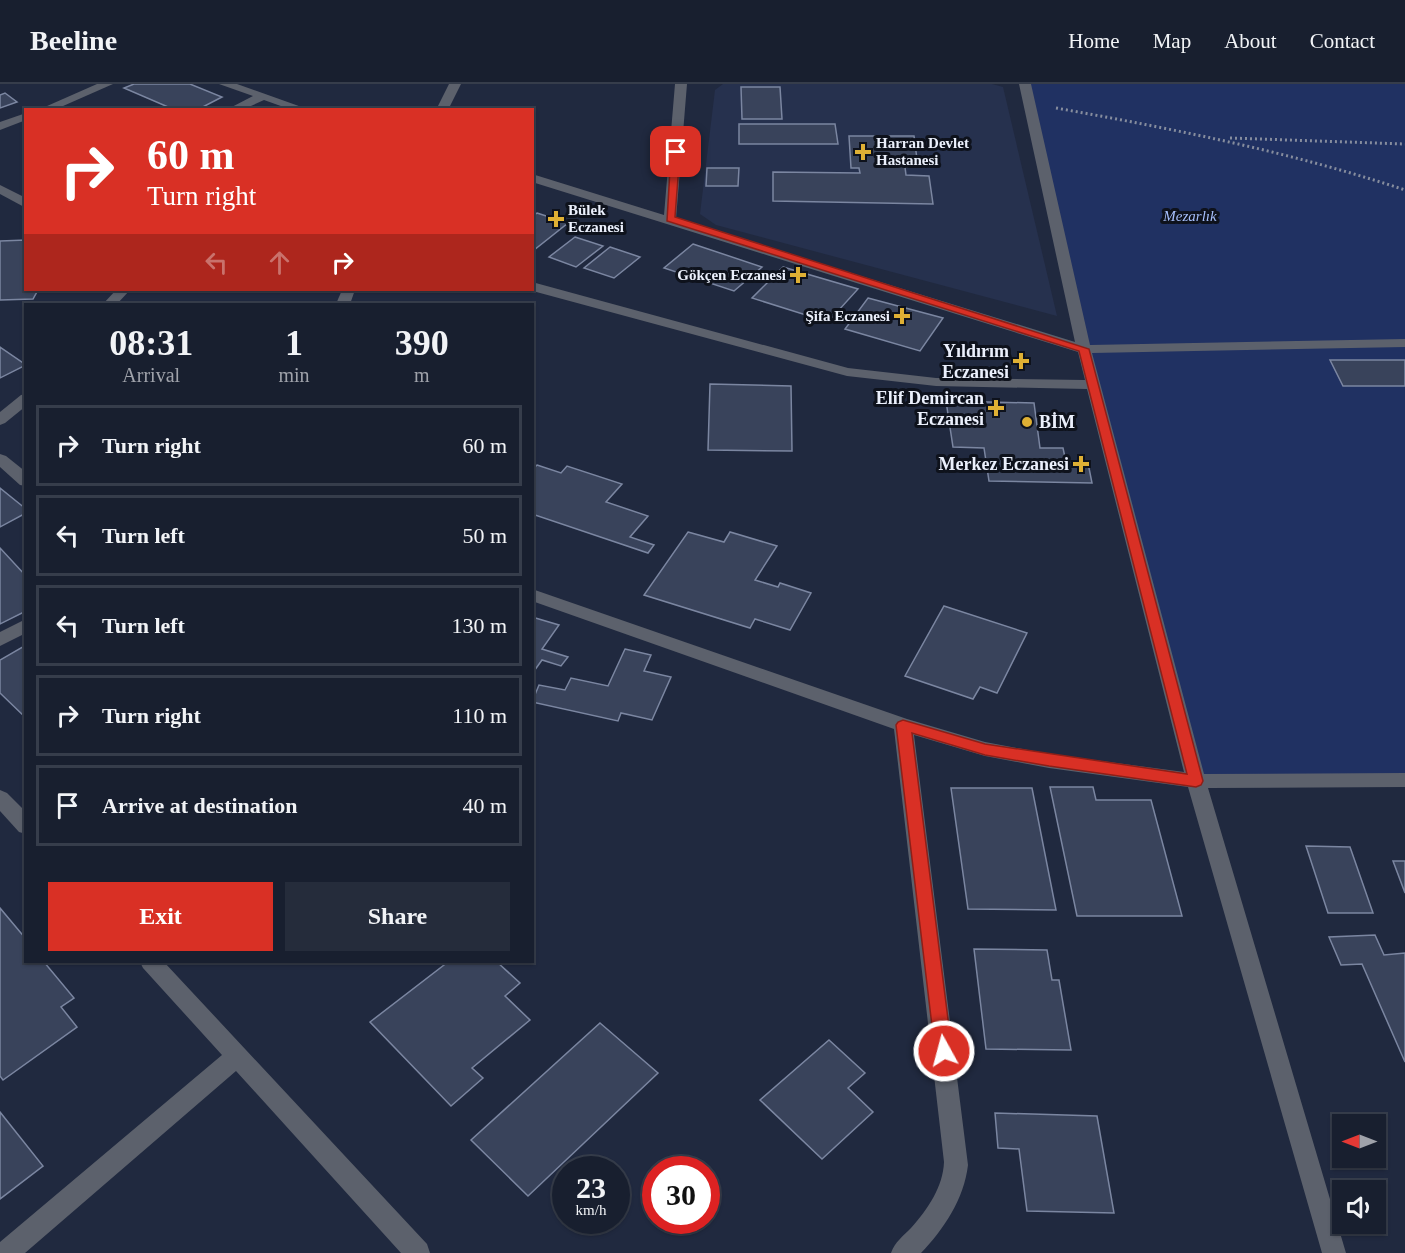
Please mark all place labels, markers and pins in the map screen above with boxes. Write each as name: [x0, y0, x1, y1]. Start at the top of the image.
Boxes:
pin: [650, 126, 701, 177]
place label: Harran Devlet Hastanesi: [876, 135, 969, 168]
marker: Harran Devlet Hastanesi: [854, 143, 872, 161]
place label: Bülek Eczanesi: [568, 202, 624, 235]
marker: Bülek Eczanesi: [549, 212, 563, 226]
place label: Gökçen Eczanesi: [677, 267, 786, 283]
marker: Gökçen Eczanesi: [791, 268, 805, 282]
place label: Şifa Eczanesi: [805, 308, 890, 324]
marker: Şifa Eczanesi: [895, 309, 909, 323]
place label: Yıldırım Eczanesi: [942, 341, 1009, 382]
marker: Yıldırım Eczanesi: [1014, 354, 1028, 368]
place label: Elif Demircan Eczanesi: [876, 388, 984, 429]
marker: Elif Demircan Eczanesi: [989, 401, 1003, 415]
place label: BİM: [1039, 412, 1075, 432]
marker: BİM: [1020, 415, 1034, 429]
place label: Merkez Eczanesi: [939, 454, 1069, 474]
marker: Merkez Eczanesi: [1074, 457, 1088, 471]

